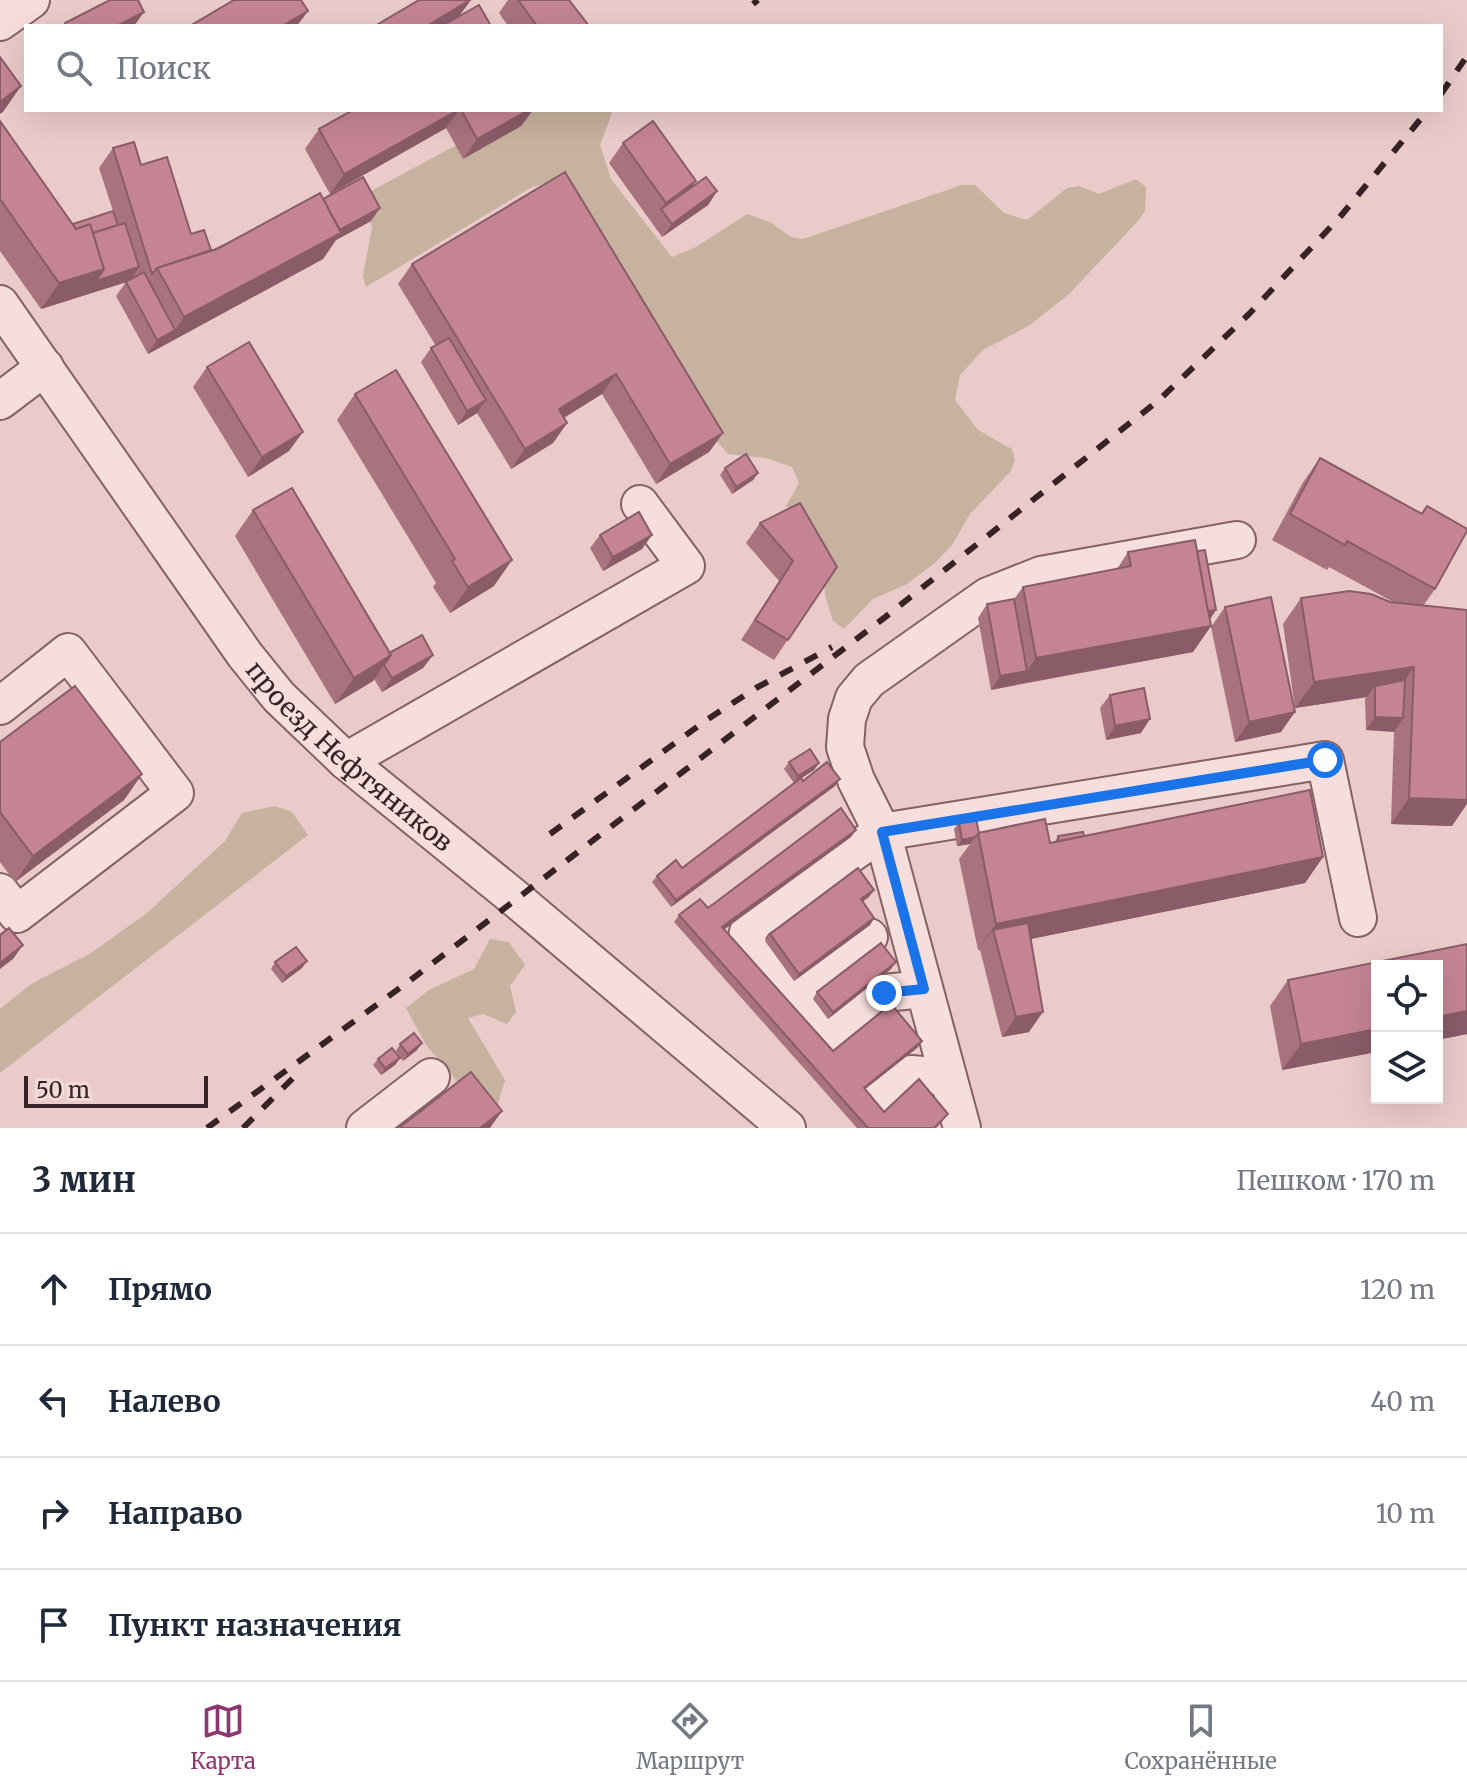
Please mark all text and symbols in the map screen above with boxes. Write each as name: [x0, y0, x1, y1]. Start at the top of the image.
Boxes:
search box: [24, 24, 1443, 112]
icon: search: [52, 46, 96, 90]
text: Поиск: [116, 49, 211, 87]
street label: проезд Нефтяников: [240, 654, 460, 858]
route start: [1307, 742, 1343, 778]
map controls: [1371, 960, 1443, 1104]
button: locate: [1371, 960, 1443, 1032]
route end: [866, 975, 902, 1011]
button: layers: [1371, 1032, 1443, 1104]
scale bar: [24, 1072, 208, 1108]
text: 50 m: [36, 1076, 90, 1104]
text: 3 мин: [32, 1159, 136, 1201]
text: Пешком · 170 m: [1236, 1164, 1435, 1197]
icon: ahead: [32, 1267, 76, 1311]
text: Прямо: [108, 1270, 212, 1308]
text: 120 m: [1360, 1273, 1435, 1306]
icon: left: [32, 1379, 76, 1423]
text: Налево: [108, 1382, 221, 1420]
text: 40 m: [1371, 1385, 1435, 1418]
icon: right: [32, 1491, 76, 1535]
text: Направо: [108, 1494, 242, 1532]
text: 10 m: [1376, 1497, 1435, 1530]
icon: arrive: [32, 1603, 76, 1647]
text: Пункт назначения: [108, 1606, 402, 1644]
tab: Карта: [190, 1699, 256, 1775]
tab: Маршрут: [636, 1699, 744, 1775]
tab: Сохранённые: [1124, 1699, 1277, 1775]

